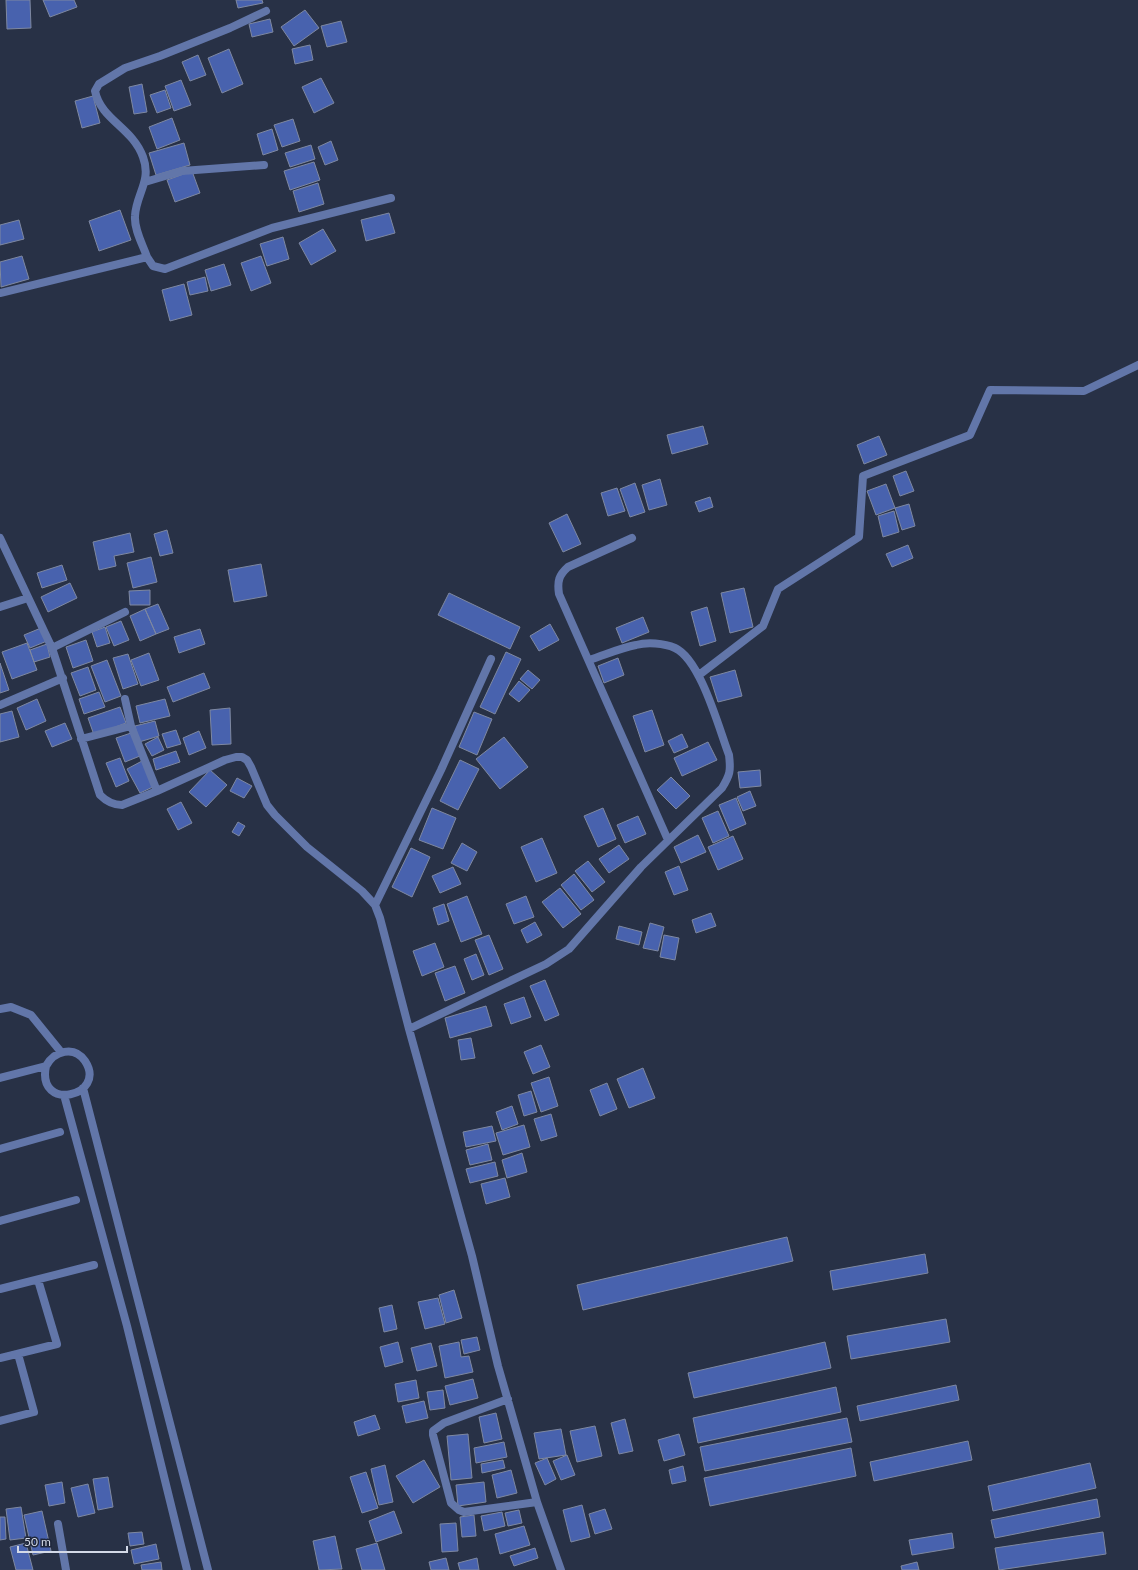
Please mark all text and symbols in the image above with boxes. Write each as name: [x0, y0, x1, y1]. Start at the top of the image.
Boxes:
scale bar: [18, 1528, 127, 1554]
text: 50 m: [24, 1534, 51, 1549]

